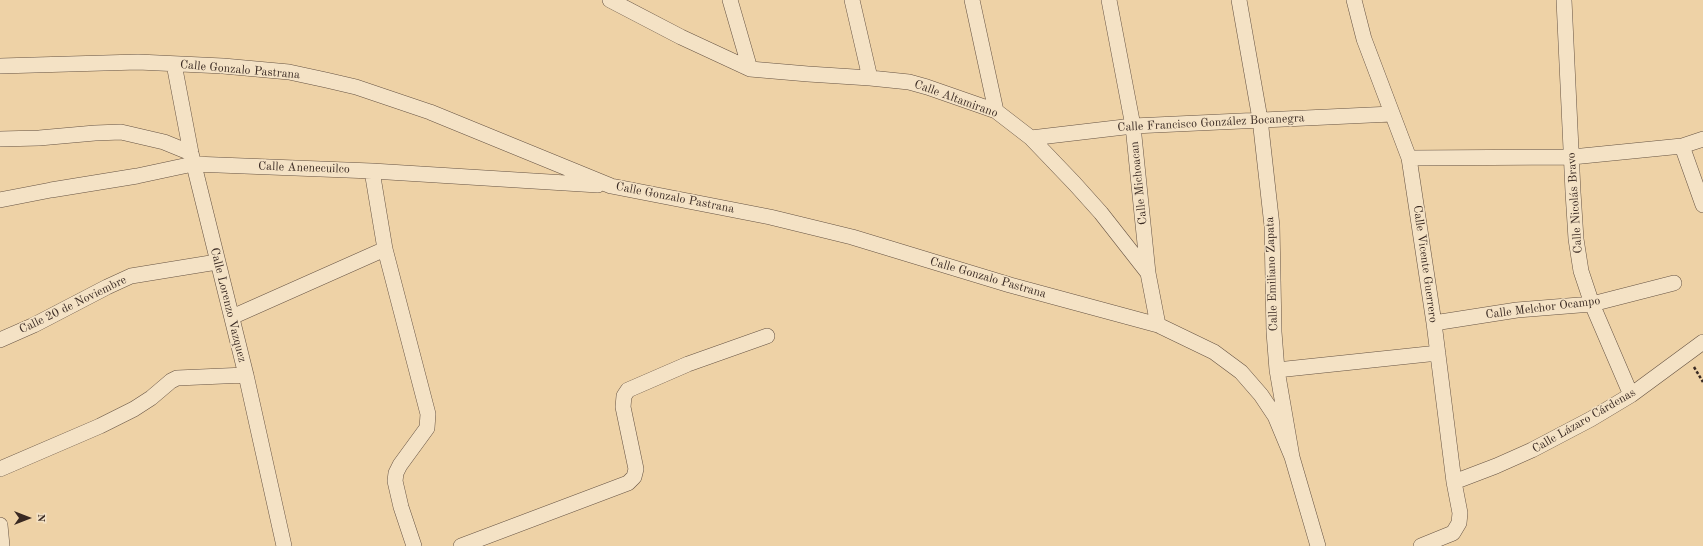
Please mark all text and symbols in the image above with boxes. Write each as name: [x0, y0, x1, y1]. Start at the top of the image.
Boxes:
street label: Calle Gonzalo Pastrana: [179, 58, 301, 82]
street label: Calle Altamirano: [912, 77, 1000, 121]
street label: Calle Francisco González Bocanegra: [1117, 111, 1305, 135]
street label: Calle Michoacan: [1127, 141, 1151, 225]
street label: Calle Nicolás Bravo: [1564, 152, 1586, 254]
street label: Calle Anenecuilco: [258, 159, 350, 177]
street label: Calle Gonzalo Pastrana: [615, 179, 735, 217]
street label: Calle Vicente Guerrero: [1410, 204, 1440, 324]
street label: Calle Emiliano Zapata: [1263, 216, 1281, 332]
street label: Calle Lorenzo Vazquez: [207, 246, 249, 364]
street label: Calle Gonzalo Pastrana: [928, 254, 1048, 302]
street label: Calle 20 de Noviembre: [17, 273, 129, 337]
street label: Calle Melchor Ocampo: [1485, 294, 1601, 322]
street label: Calle Lázaro Cárdenas: [1530, 386, 1638, 456]
north arrow: [8, 498, 48, 538]
text: N: [35, 514, 46, 522]

